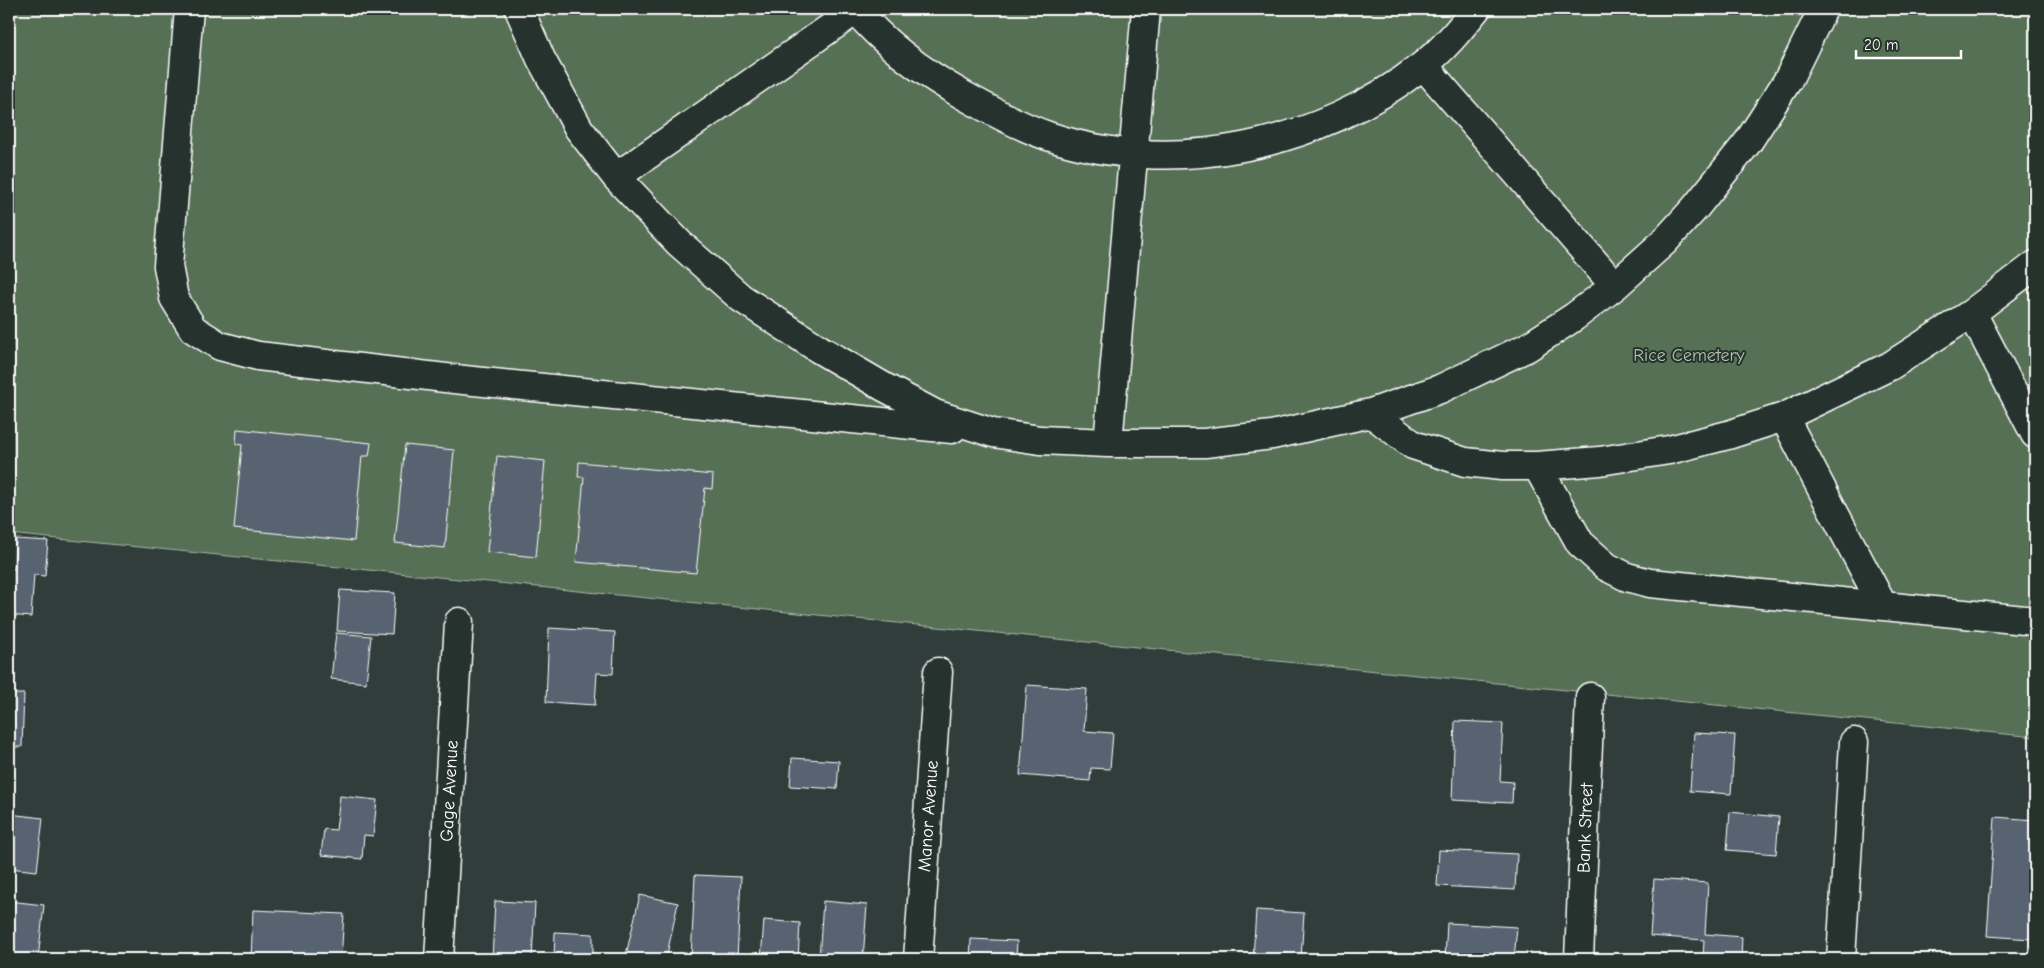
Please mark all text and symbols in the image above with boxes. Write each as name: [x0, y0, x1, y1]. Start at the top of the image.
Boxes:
scale bar: [1856, 28, 1962, 60]
text: 20 m: [1864, 36, 1898, 54]
park label: Rice Cemetery: [1633, 345, 1746, 366]
street label: Gage Avenue: [436, 740, 463, 842]
street label: Manor Avenue: [914, 760, 943, 873]
street label: Bank Street: [1573, 782, 1598, 873]

